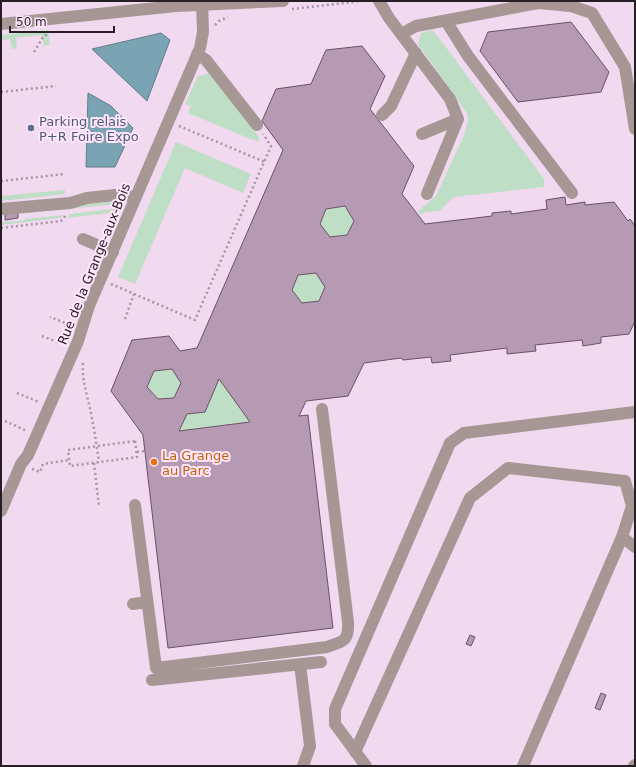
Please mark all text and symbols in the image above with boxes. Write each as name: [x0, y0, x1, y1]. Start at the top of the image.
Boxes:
scale bar: [10, 8, 114, 34]
text: 50 m: [16, 15, 47, 29]
place label: Parking relais P+R Foire Expo: [39, 114, 139, 144]
marker: Parking relais P+R Foire Expo: [26, 123, 36, 133]
street label: Rue de la Grange-aux-Bois: [55, 181, 133, 347]
place label: La Grange au Parc: [162, 448, 229, 478]
marker: La Grange au Parc: [149, 457, 159, 467]

